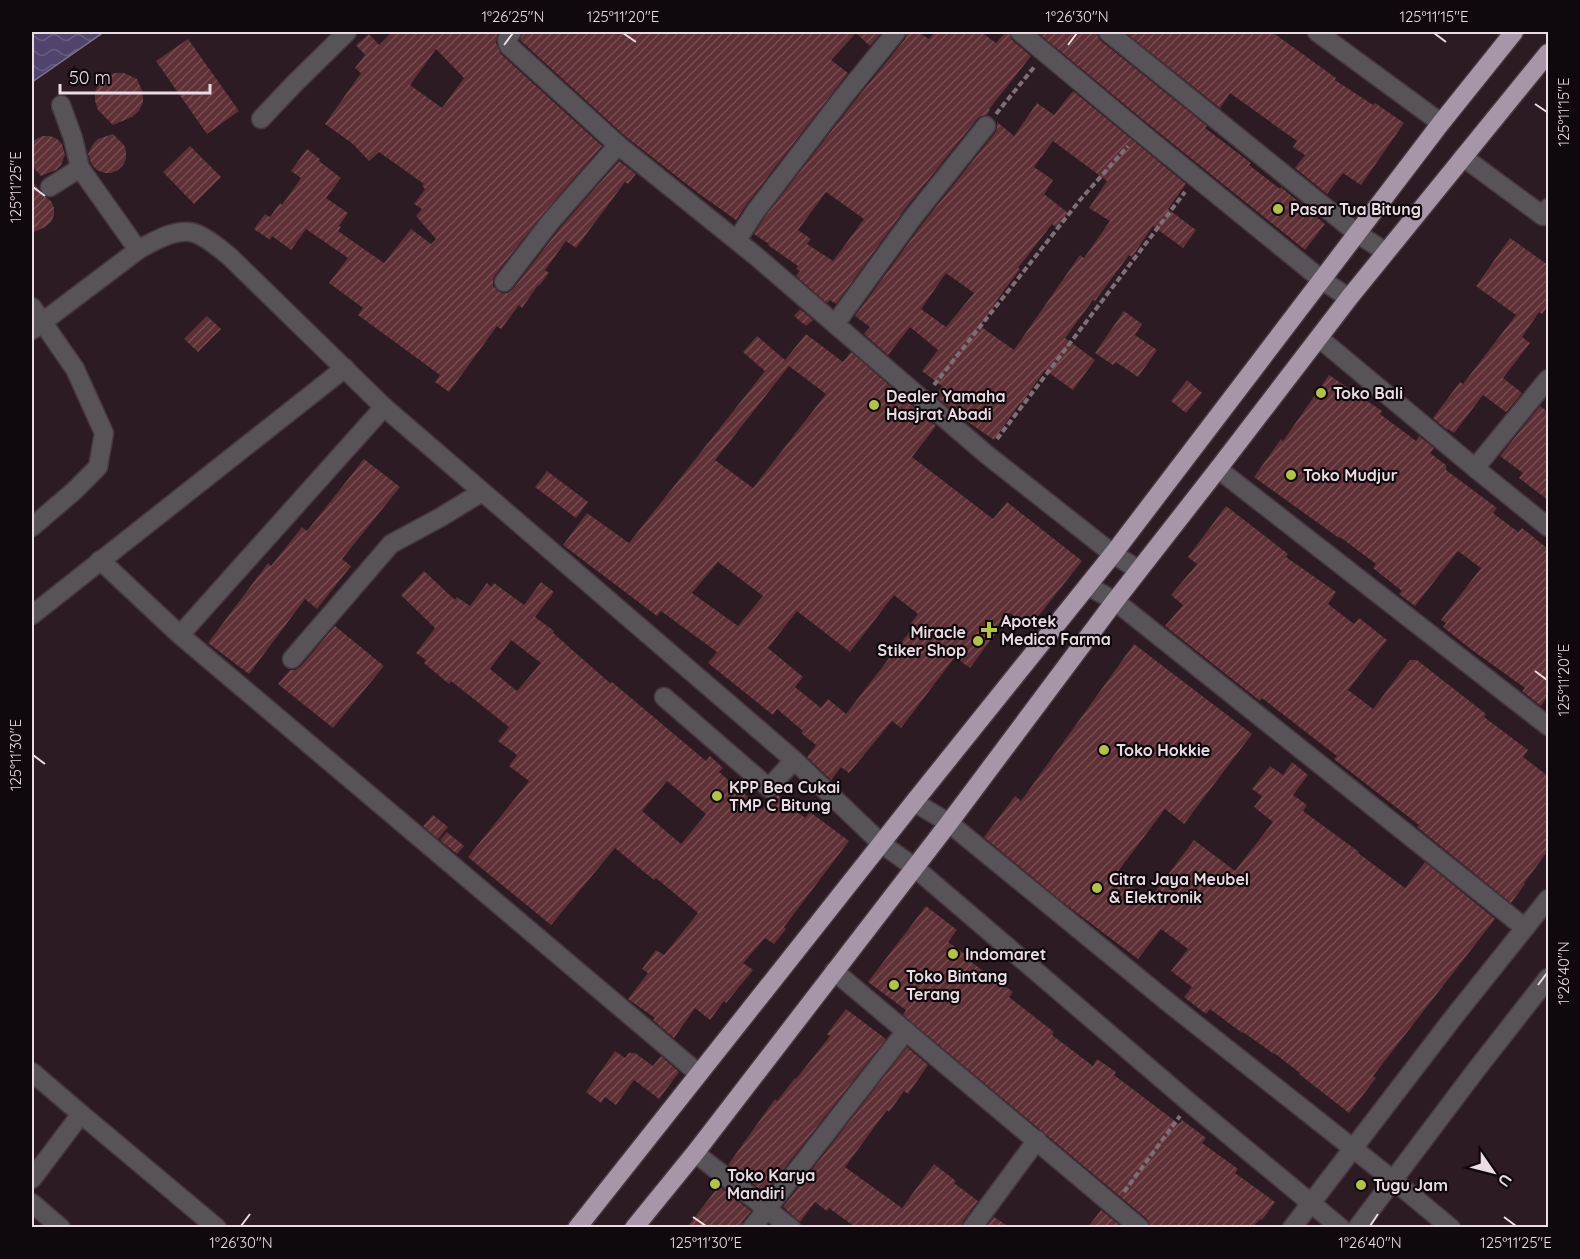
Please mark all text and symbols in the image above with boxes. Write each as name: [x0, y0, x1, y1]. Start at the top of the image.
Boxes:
text: 1°26'25"N: [482, 7, 544, 26]
text: 125°11'20"E: [587, 7, 659, 26]
text: 1°26'30"N: [1045, 7, 1109, 26]
text: 125°11'15"E: [1399, 7, 1469, 26]
scale bar: [60, 57, 210, 95]
text: 50 m: [69, 66, 111, 89]
text: 125°11'15"E: [1554, 77, 1573, 147]
text: 125°11'25"E: [6, 151, 25, 223]
place label: Pasar Tua Bitung: [1290, 199, 1421, 219]
marker: Pasar Tua Bitung: [1271, 202, 1285, 216]
place label: Toko Bali: [1333, 383, 1403, 403]
place label: Dealer Yamaha Hasjrat Abadi: [886, 386, 1005, 424]
marker: Toko Bali: [1314, 386, 1328, 400]
marker: Dealer Yamaha Hasjrat Abadi: [867, 398, 881, 412]
place label: Toko Mudjur: [1303, 465, 1398, 485]
marker: Toko Mudjur: [1284, 468, 1298, 482]
place label: Apotek Medica Farma: [1001, 611, 1111, 649]
place label: Miracle Stiker Shop: [878, 622, 966, 660]
marker: Apotek Medica Farma: [982, 623, 996, 637]
marker: Miracle Stiker Shop: [971, 634, 985, 648]
text: 125°11'20"E: [1554, 644, 1573, 716]
text: 125°11'30"E: [6, 719, 25, 791]
place label: Toko Hokkie: [1116, 740, 1210, 760]
marker: Toko Hokkie: [1097, 743, 1111, 757]
place label: KPP Bea Cukai TMP C Bitung: [729, 777, 840, 815]
marker: KPP Bea Cukai TMP C Bitung: [710, 789, 724, 803]
place label: Citra Jaya Meubel & Elektronik: [1109, 869, 1249, 907]
marker: Citra Jaya Meubel & Elektronik: [1090, 881, 1104, 895]
text: 1°26'40"N: [1554, 941, 1573, 1005]
place label: Indomaret: [965, 944, 1046, 964]
marker: Indomaret: [946, 947, 960, 961]
place label: Toko Bintang Terang: [906, 966, 1007, 1004]
marker: Toko Bintang Terang: [887, 978, 901, 992]
north arrow: [1463, 1142, 1523, 1202]
place label: Toko Karya Mandiri: [727, 1165, 815, 1203]
text: U: [1494, 1170, 1517, 1191]
place label: Tugu Jam: [1373, 1175, 1448, 1195]
marker: Toko Karya Mandiri: [708, 1177, 722, 1191]
marker: Tugu Jam: [1354, 1178, 1368, 1192]
text: 1°26'30"N: [209, 1233, 273, 1252]
text: 125°11'30"E: [670, 1233, 742, 1252]
text: 1°26'40"N: [1338, 1233, 1402, 1252]
text: 125°11'25"E: [1480, 1233, 1552, 1252]

